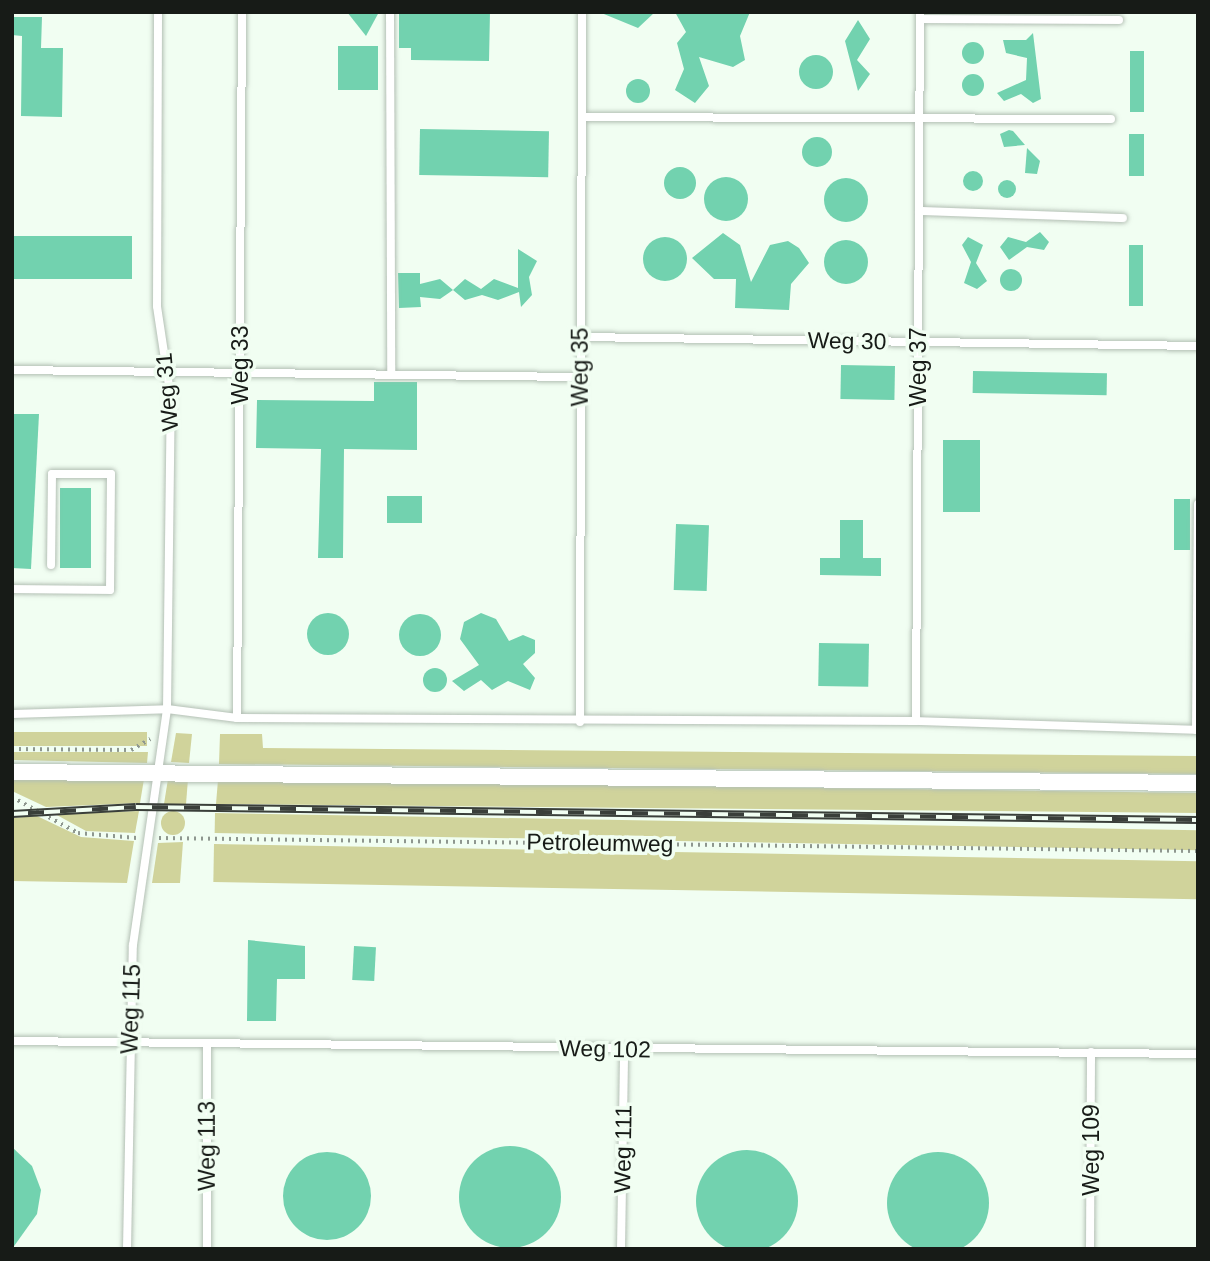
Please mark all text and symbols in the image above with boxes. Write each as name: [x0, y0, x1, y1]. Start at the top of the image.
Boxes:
street label: Weg 33: [226, 326, 254, 404]
street label: Weg 30: [807, 327, 887, 355]
street label: Weg 35: [566, 328, 594, 406]
street label: Weg 37: [904, 328, 932, 406]
street label: Weg 31: [150, 352, 184, 432]
street label: Petroleumweg: [526, 828, 674, 858]
street label: Weg 115: [116, 964, 146, 1054]
street label: Weg 102: [559, 1034, 651, 1064]
street label: Weg 113: [193, 1101, 221, 1191]
street label: Weg 109: [1077, 1104, 1105, 1196]
street label: Weg 111: [608, 1105, 638, 1193]

